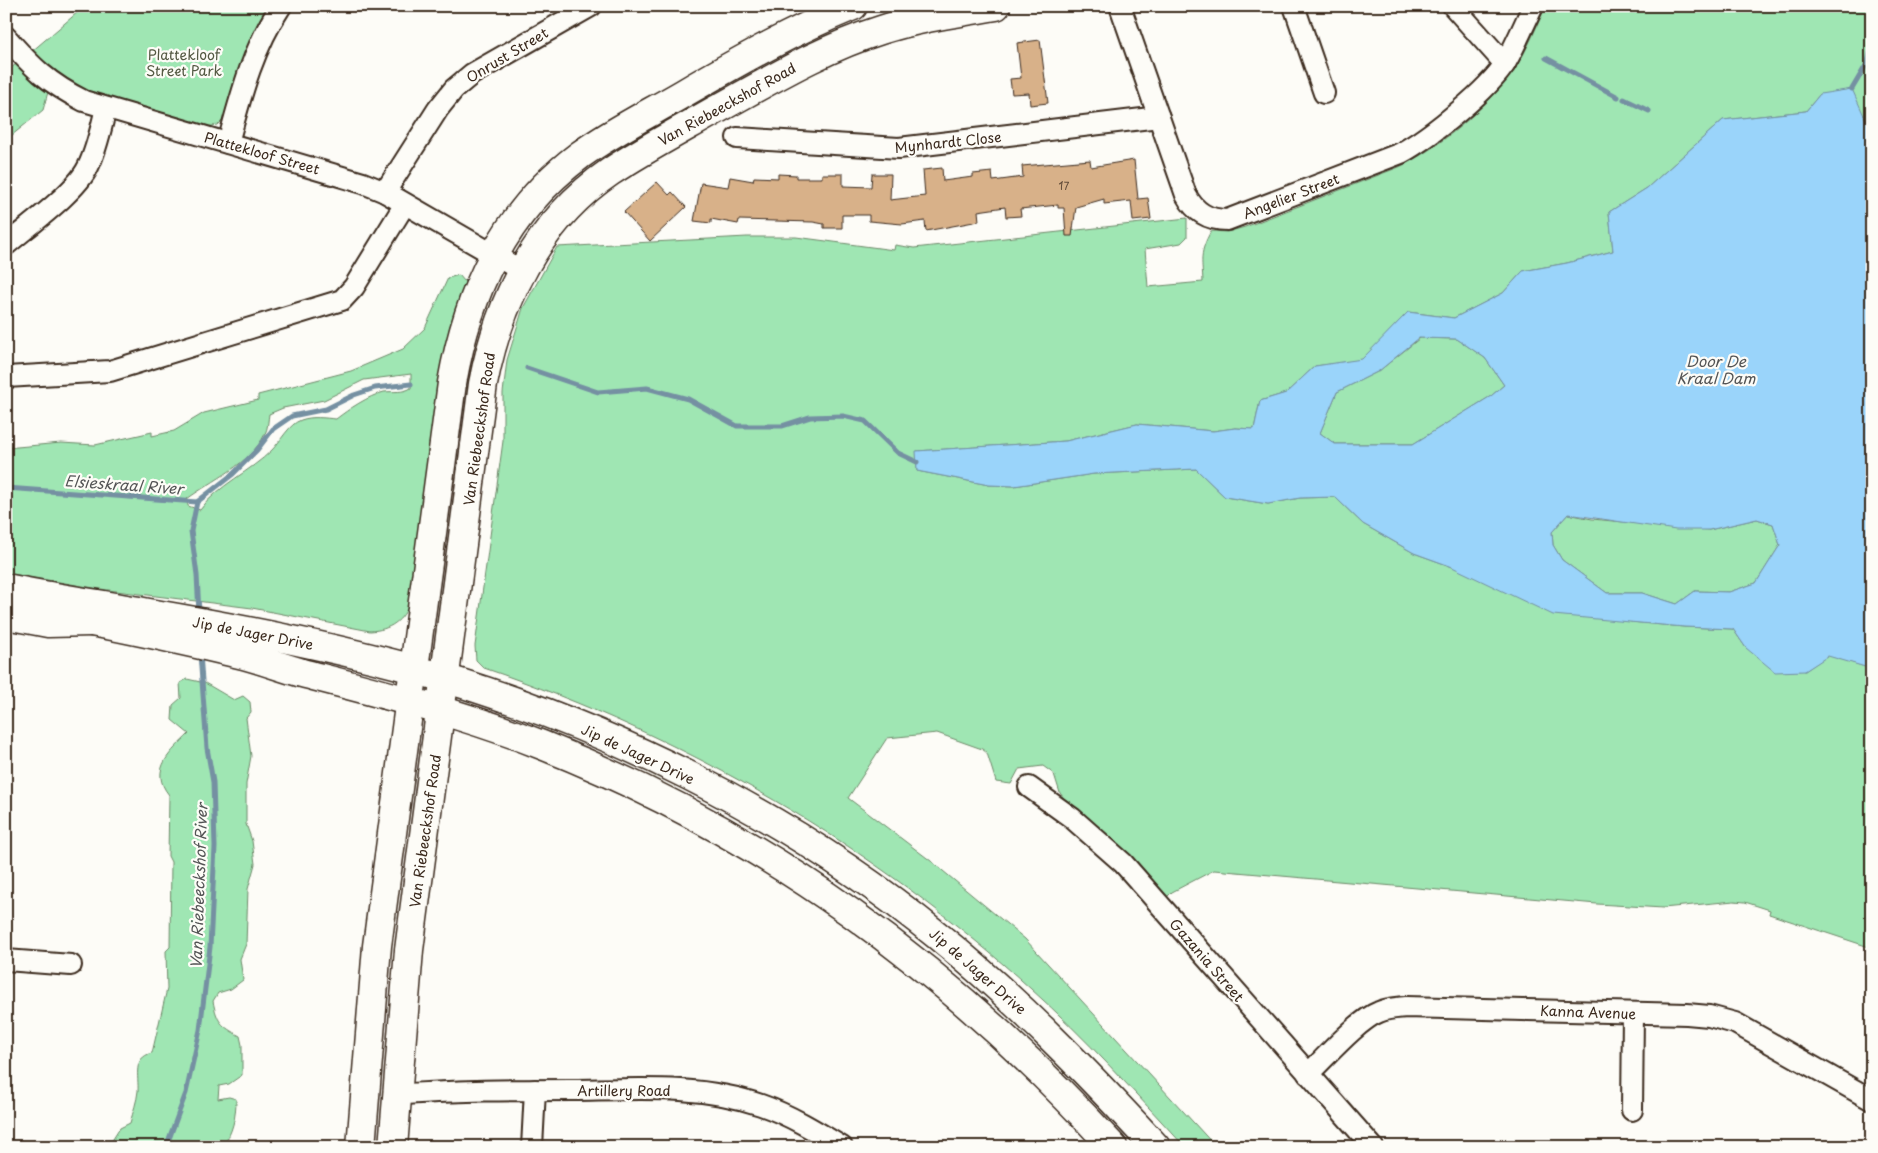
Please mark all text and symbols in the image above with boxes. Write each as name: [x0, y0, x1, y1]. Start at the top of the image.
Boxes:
street label: Onrust Street: [462, 22, 552, 88]
park label: Plattekloof Street Park: [146, 44, 223, 81]
street label: Van Riebeeckshof Road: [654, 57, 800, 151]
street label: Plattekloof Street: [202, 126, 322, 180]
street label: Mynhardt Close: [894, 126, 1002, 158]
street label: Angelier Street: [1240, 168, 1342, 224]
house number: 17: [1059, 177, 1070, 194]
water label: Door De Kraal Dam: [1677, 349, 1756, 389]
street label: Van Riebeeckshof Road: [458, 351, 500, 507]
water label: Elsieskraal River: [64, 468, 186, 500]
street label: Jip de Jager Drive: [191, 611, 315, 655]
street label: Jip de Jager Drive: [578, 719, 698, 789]
street label: Van Riebeeckshof Road: [404, 753, 446, 909]
water label: Van Riebeeckshof River: [184, 801, 212, 969]
street label: Gazania Street: [1165, 914, 1249, 1006]
street label: Jip de Jager Drive: [925, 923, 1031, 1019]
street label: Kanna Avenue: [1540, 1000, 1637, 1024]
street label: Artillery Road: [577, 1080, 671, 1101]

